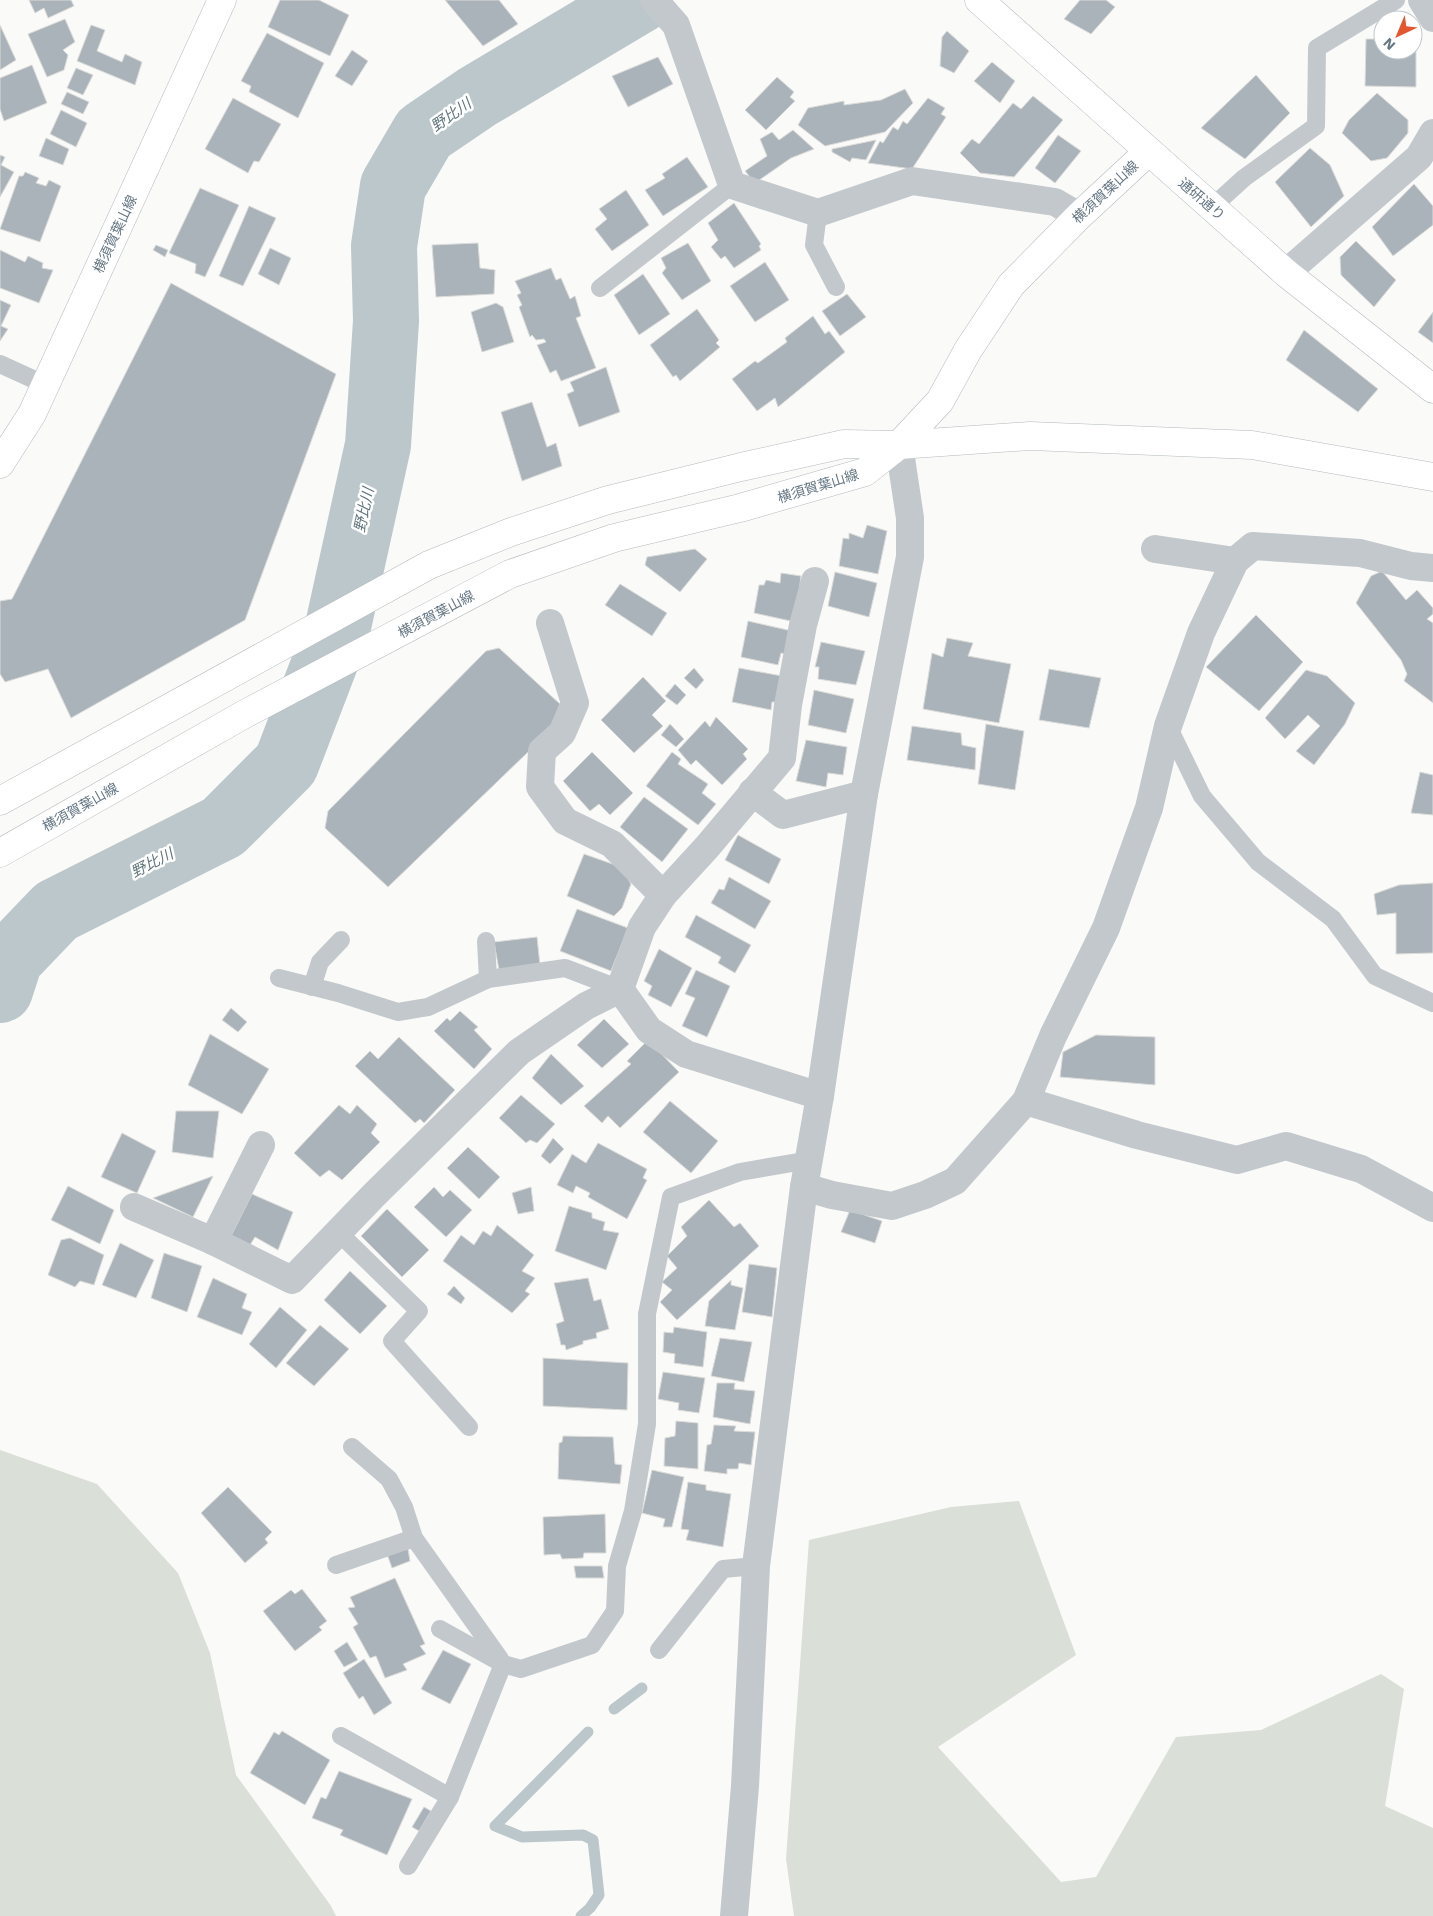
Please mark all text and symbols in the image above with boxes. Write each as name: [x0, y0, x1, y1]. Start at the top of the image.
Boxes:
north arrow: [1373, 10, 1423, 60]
text: N: [1380, 35, 1398, 54]
water label: 野比川: [427, 94, 476, 135]
street label: 横須賀葉山線: [1069, 158, 1141, 226]
street label: 通研通り: [1176, 175, 1228, 223]
street label: 横須賀葉山線: [90, 193, 140, 275]
street label: 横須賀葉山線: [775, 466, 861, 506]
water label: 野比川: [351, 484, 378, 534]
street label: 横須賀葉山線: [395, 587, 477, 641]
street label: 横須賀葉山線: [39, 780, 121, 834]
water label: 野比川: [128, 844, 178, 881]

